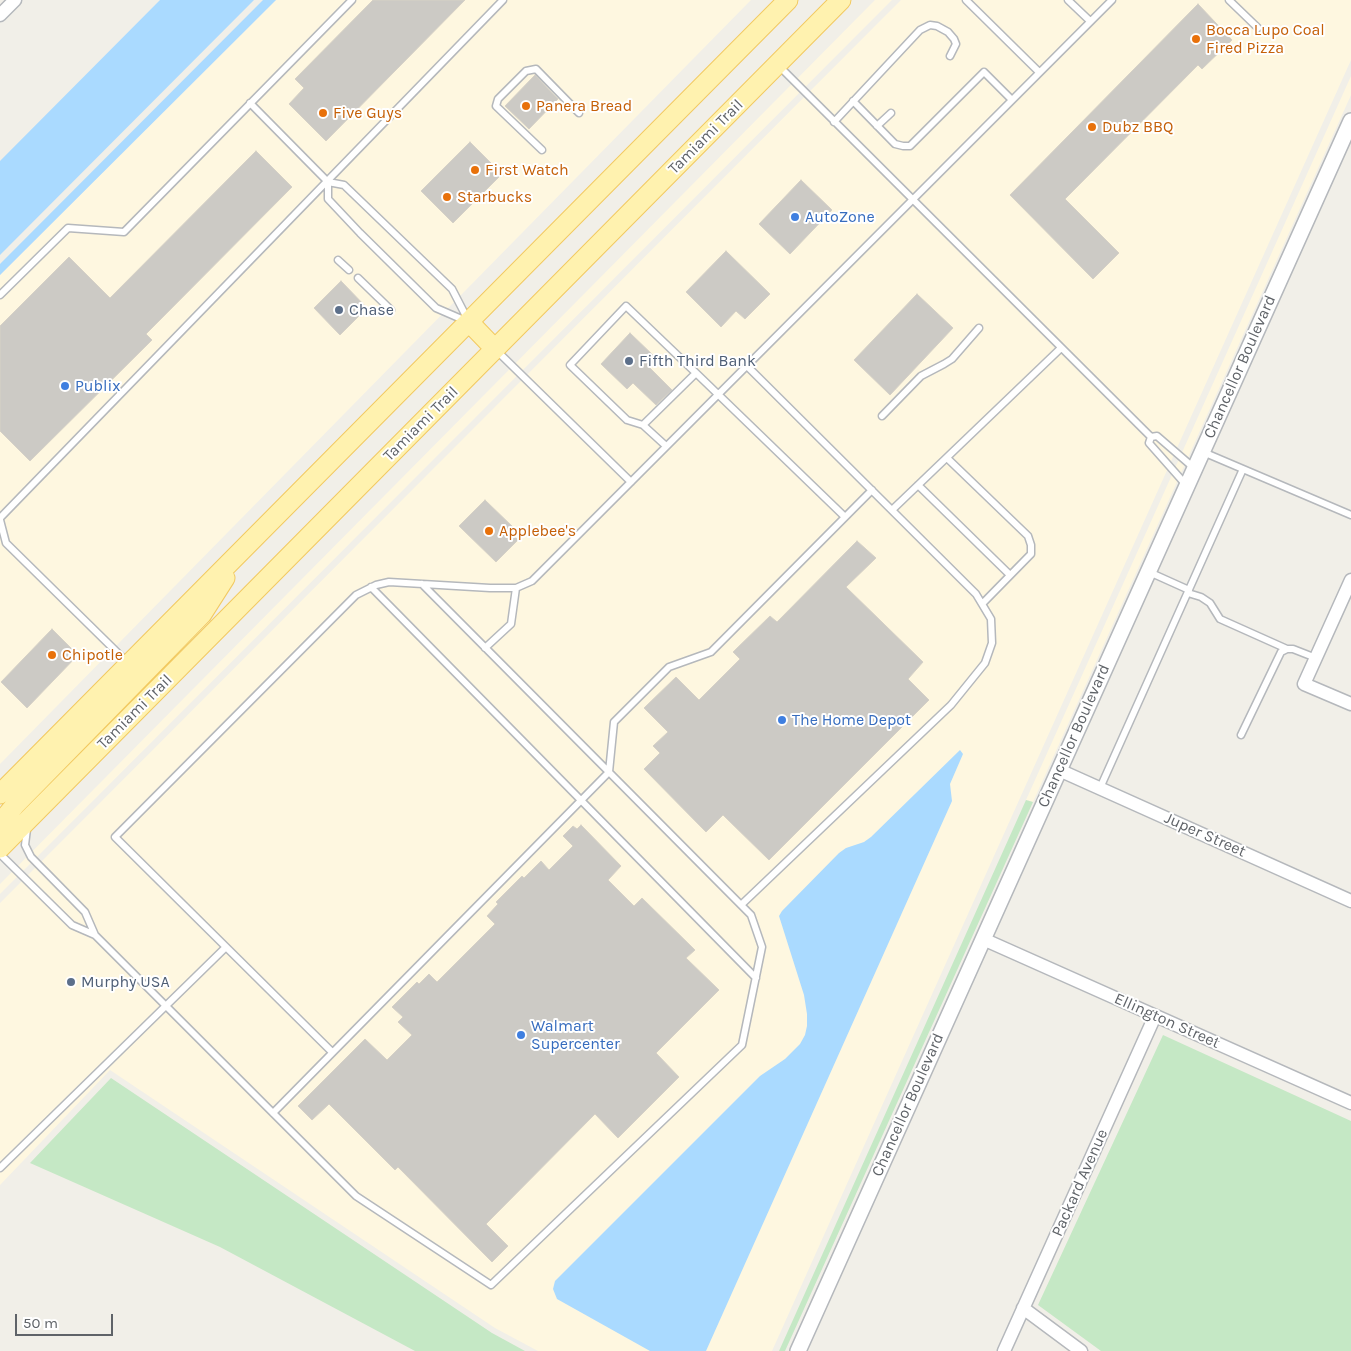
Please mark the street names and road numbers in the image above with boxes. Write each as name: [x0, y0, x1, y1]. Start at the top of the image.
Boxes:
street label: Tamiami Trail: [664, 95, 748, 179]
street label: Chancellor Boulevard: [1200, 292, 1280, 442]
street label: Tamiami Trail: [379, 382, 463, 466]
street label: Chancellor Boulevard: [1034, 661, 1114, 811]
street label: Tamiami Trail: [93, 670, 177, 754]
street label: Juper Street: [1161, 808, 1249, 862]
street label: Ellington Street: [1111, 989, 1223, 1053]
street label: Chancellor Boulevard: [868, 1030, 948, 1180]
street label: Packard Avenue: [1048, 1126, 1112, 1240]

